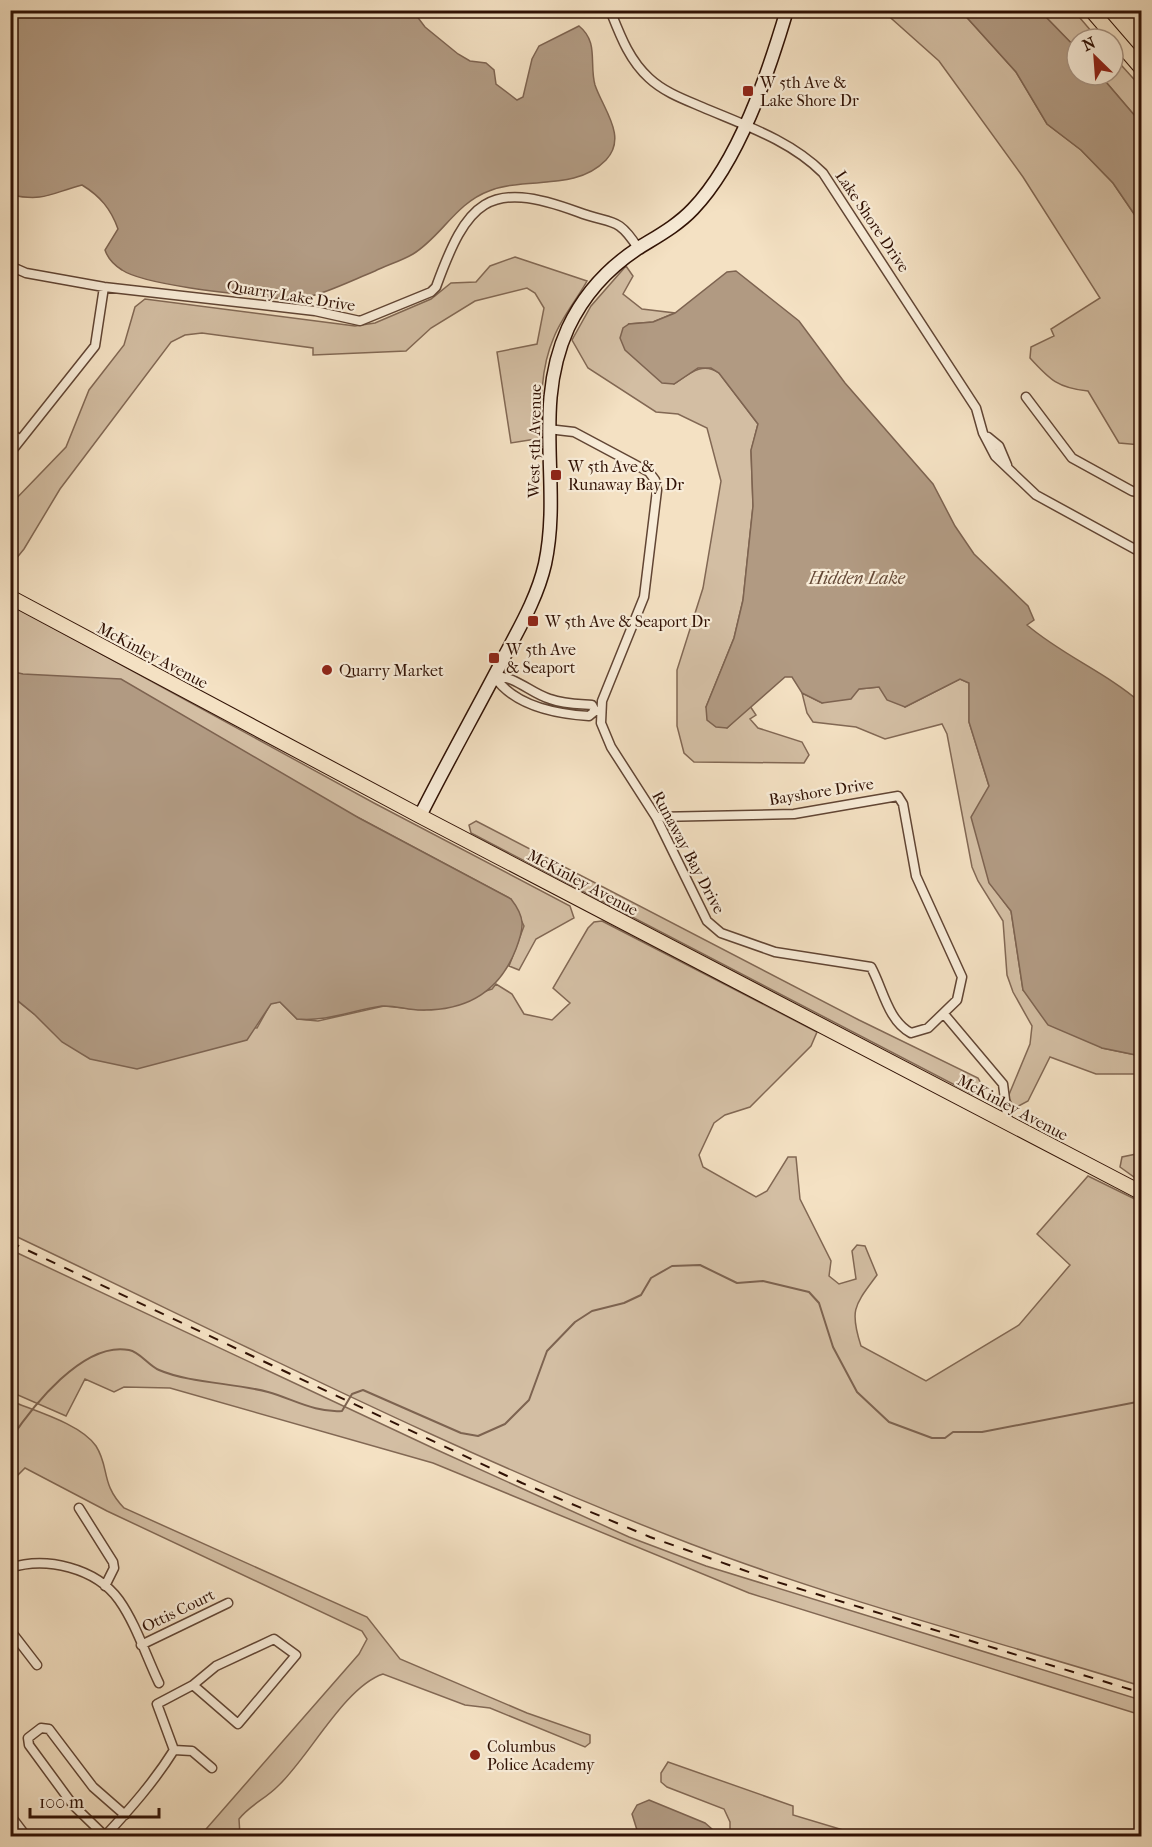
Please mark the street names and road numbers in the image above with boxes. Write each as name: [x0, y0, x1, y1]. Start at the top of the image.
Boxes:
street label: Lake Shore Drive: [832, 167, 914, 276]
street label: Quarry Lake Drive: [225, 276, 357, 315]
street label: West 5th Avenue: [524, 384, 545, 499]
street label: McKinley Avenue: [94, 618, 211, 693]
street label: Bayshore Drive: [767, 774, 875, 809]
street label: Runaway Bay Drive: [648, 788, 729, 917]
street label: McKinley Avenue: [524, 845, 641, 920]
street label: McKinley Avenue: [954, 1070, 1071, 1145]
street label: Ottis Court: [139, 1585, 218, 1636]

